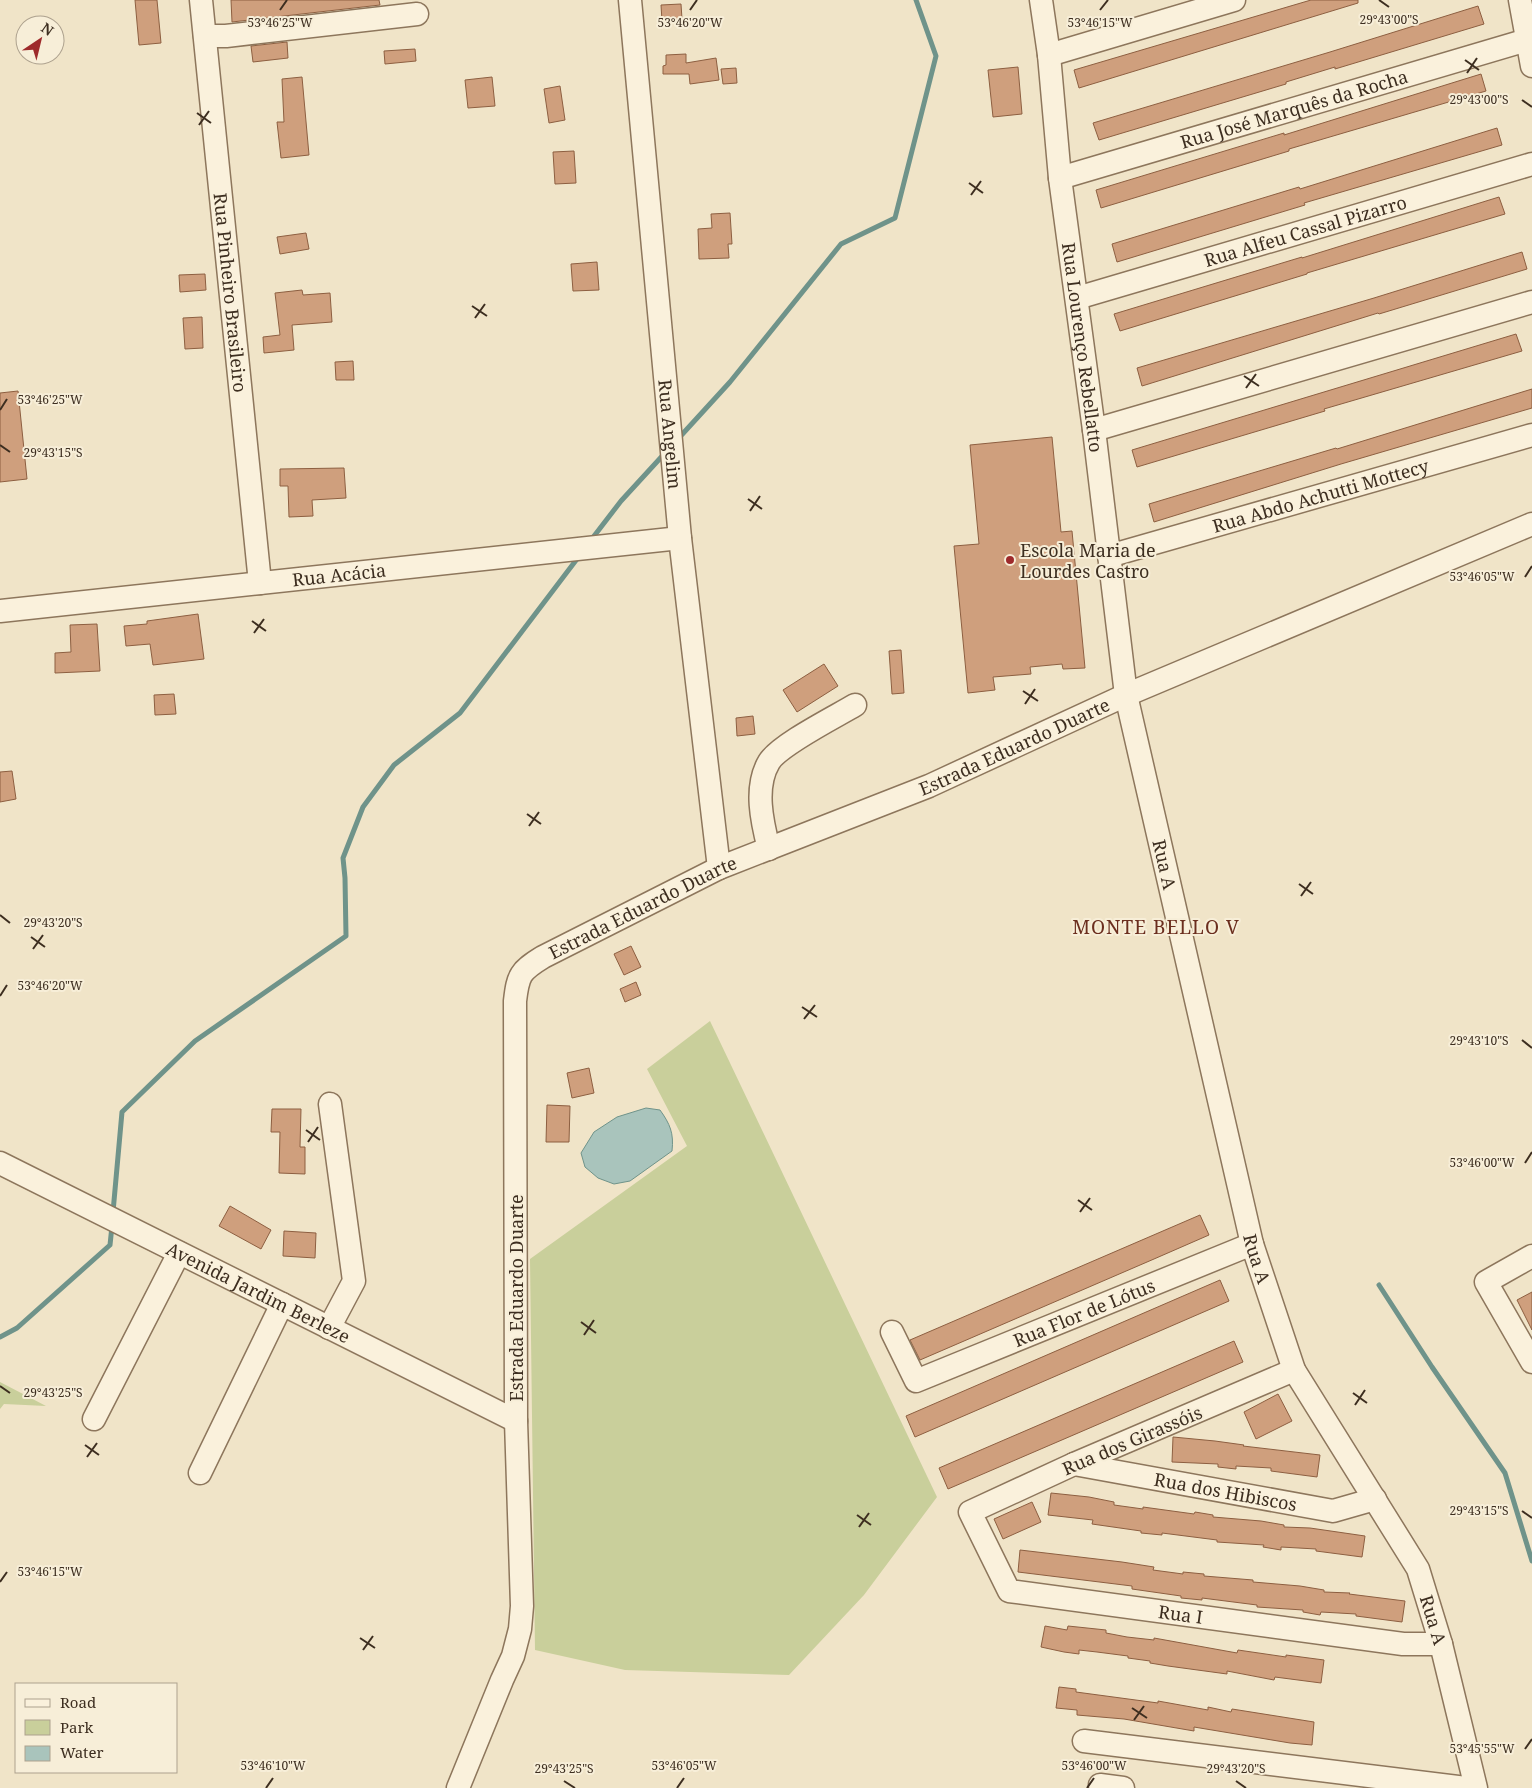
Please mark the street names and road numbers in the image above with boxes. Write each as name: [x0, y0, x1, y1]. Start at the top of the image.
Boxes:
street label: Rua José Marquês da Rocha: [1177, 64, 1411, 154]
street label: Rua Alfeu Cassal Pizarro: [1201, 190, 1409, 272]
street label: Rua Pinheiro Brasileiro: [209, 192, 253, 393]
street label: Rua Lourenço Rebellatto: [1057, 241, 1109, 454]
street label: Rua Angelim: [653, 378, 687, 490]
street label: Rua Abdo Achutti Mottecy: [1210, 453, 1432, 538]
street label: Rua Acácia: [291, 558, 387, 592]
street label: Estrada Eduardo Duarte: [915, 692, 1113, 801]
street label: Rua A: [1147, 837, 1182, 892]
street label: Estrada Eduardo Duarte: [544, 850, 740, 964]
street label: Estrada Eduardo Duarte: [504, 1194, 528, 1402]
street label: Rua A: [1238, 1232, 1276, 1287]
street label: Avenida Jardim Berleze: [163, 1236, 354, 1348]
street label: Rua Flor de Lótus: [1010, 1273, 1158, 1352]
street label: Rua dos Girassóis: [1058, 1400, 1206, 1480]
street label: Rua dos Hibiscos: [1152, 1467, 1299, 1516]
street label: Rua A: [1415, 1592, 1453, 1648]
street label: Rua I: [1157, 1599, 1204, 1629]

